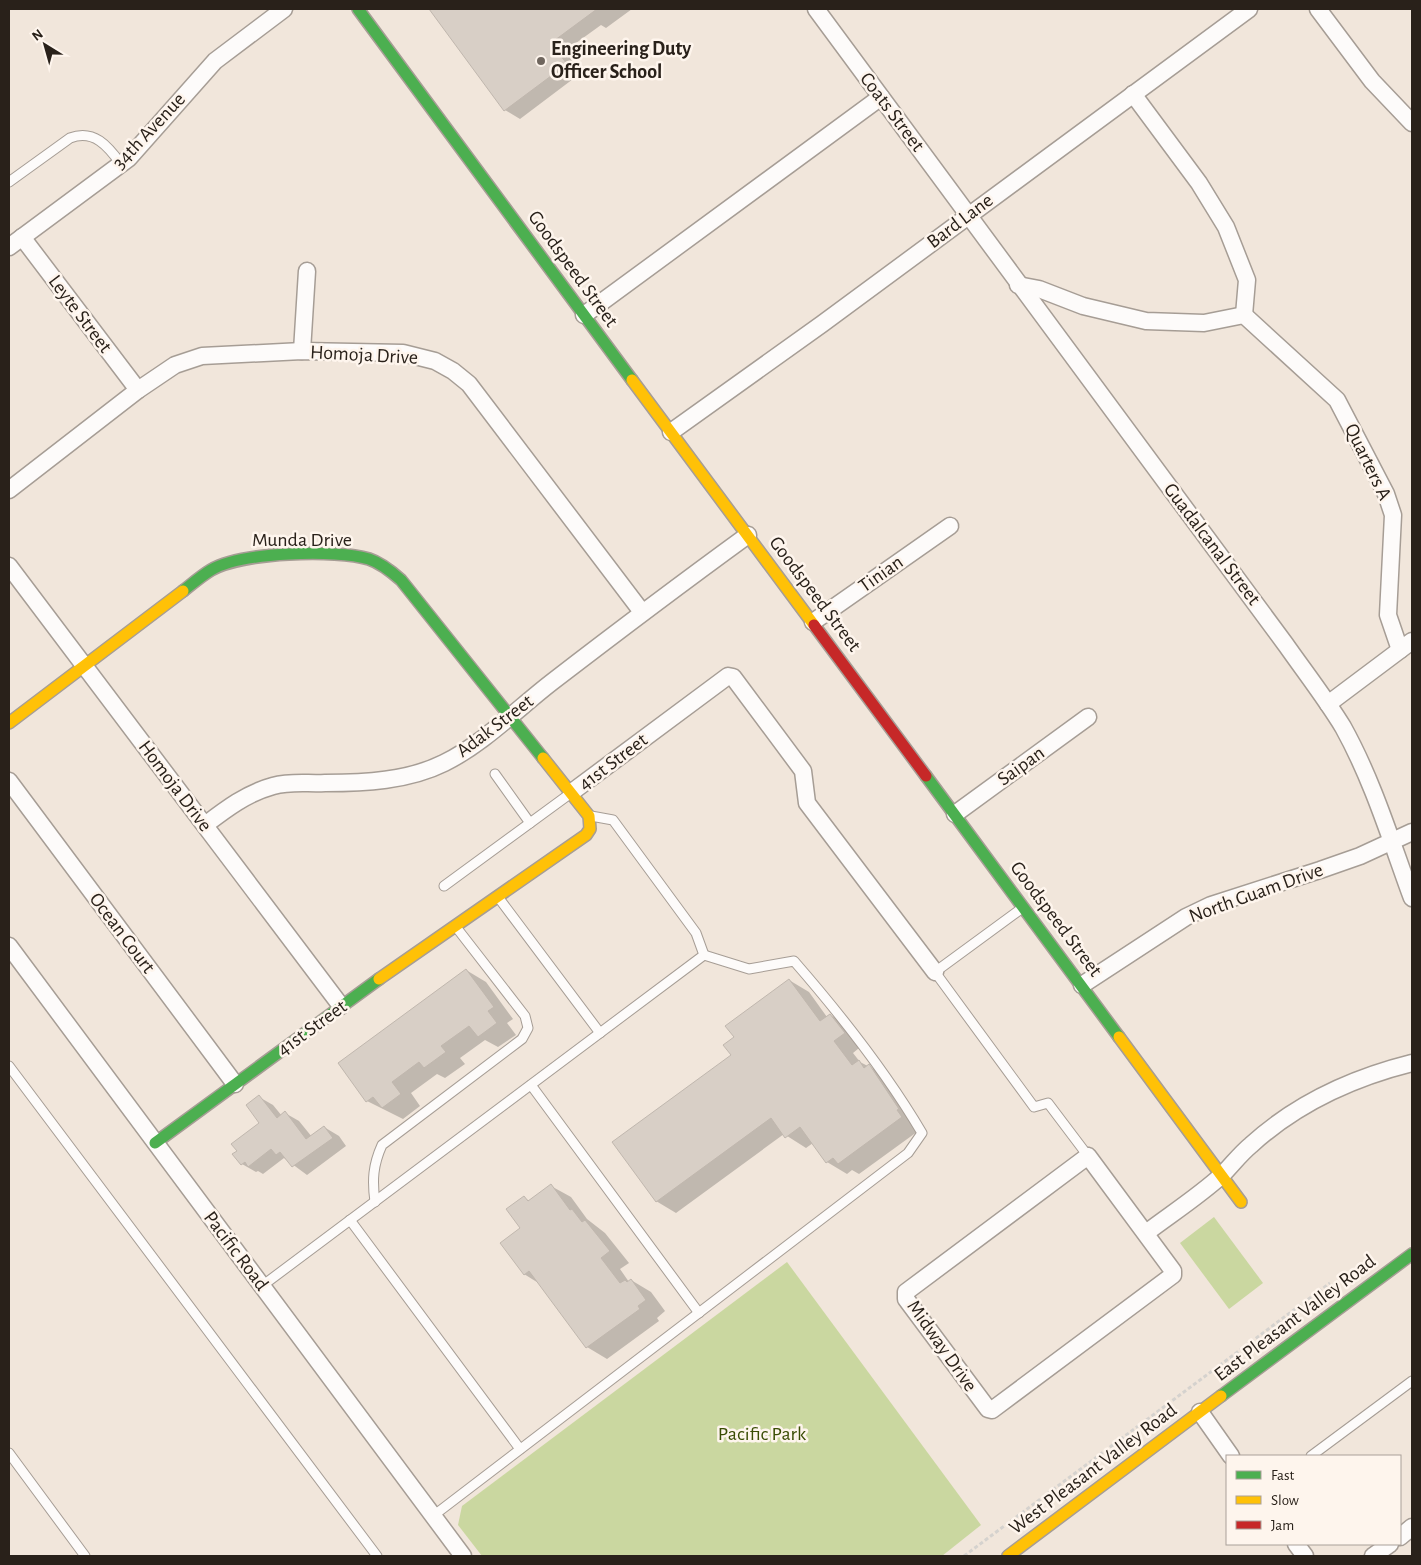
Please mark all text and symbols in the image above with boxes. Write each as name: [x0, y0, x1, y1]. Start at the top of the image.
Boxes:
north arrow: [20, 20, 70, 70]
text: N: [30, 27, 46, 44]
place label: Engineering Duty Officer School: [551, 39, 691, 82]
marker: Engineering Duty Officer School: [535, 55, 547, 67]
street label: Coats Street: [856, 69, 928, 156]
street label: 34th Avenue: [109, 89, 189, 173]
street label: Bard Lane: [923, 190, 997, 252]
street label: Goodspeed Street: [524, 207, 622, 331]
street label: Leyte Street: [44, 271, 116, 357]
street label: Homoja Drive: [309, 342, 419, 368]
street label: Quarters A: [1341, 421, 1395, 504]
street label: Guadalcanal Street: [1160, 479, 1265, 609]
street label: Munda Drive: [252, 530, 352, 550]
street label: Goodspeed Street: [765, 533, 865, 656]
street label: Tinian: [855, 552, 907, 596]
street label: Adak Street: [453, 690, 538, 761]
street label: 41st Street: [575, 729, 652, 794]
street label: Homoja Drive: [134, 737, 216, 835]
street label: Saipan: [994, 742, 1048, 790]
street label: Goodspeed Street: [1006, 858, 1106, 981]
street label: North Guam Drive: [1186, 859, 1326, 927]
street label: Ocean Court: [85, 889, 159, 977]
street label: 41st Street: [273, 996, 351, 1060]
street label: Pacific Road: [200, 1208, 272, 1294]
street label: East Pleasant Valley Road: [1211, 1251, 1379, 1385]
street label: Midway Drive: [903, 1297, 981, 1395]
street label: West Pleasant Valley Road: [1006, 1400, 1180, 1538]
park label: Pacific Park: [718, 1424, 806, 1444]
legend: [1226, 1455, 1401, 1545]
text: Fast: [1271, 1468, 1295, 1483]
text: Slow: [1271, 1493, 1299, 1508]
text: Jam: [1271, 1518, 1294, 1533]

